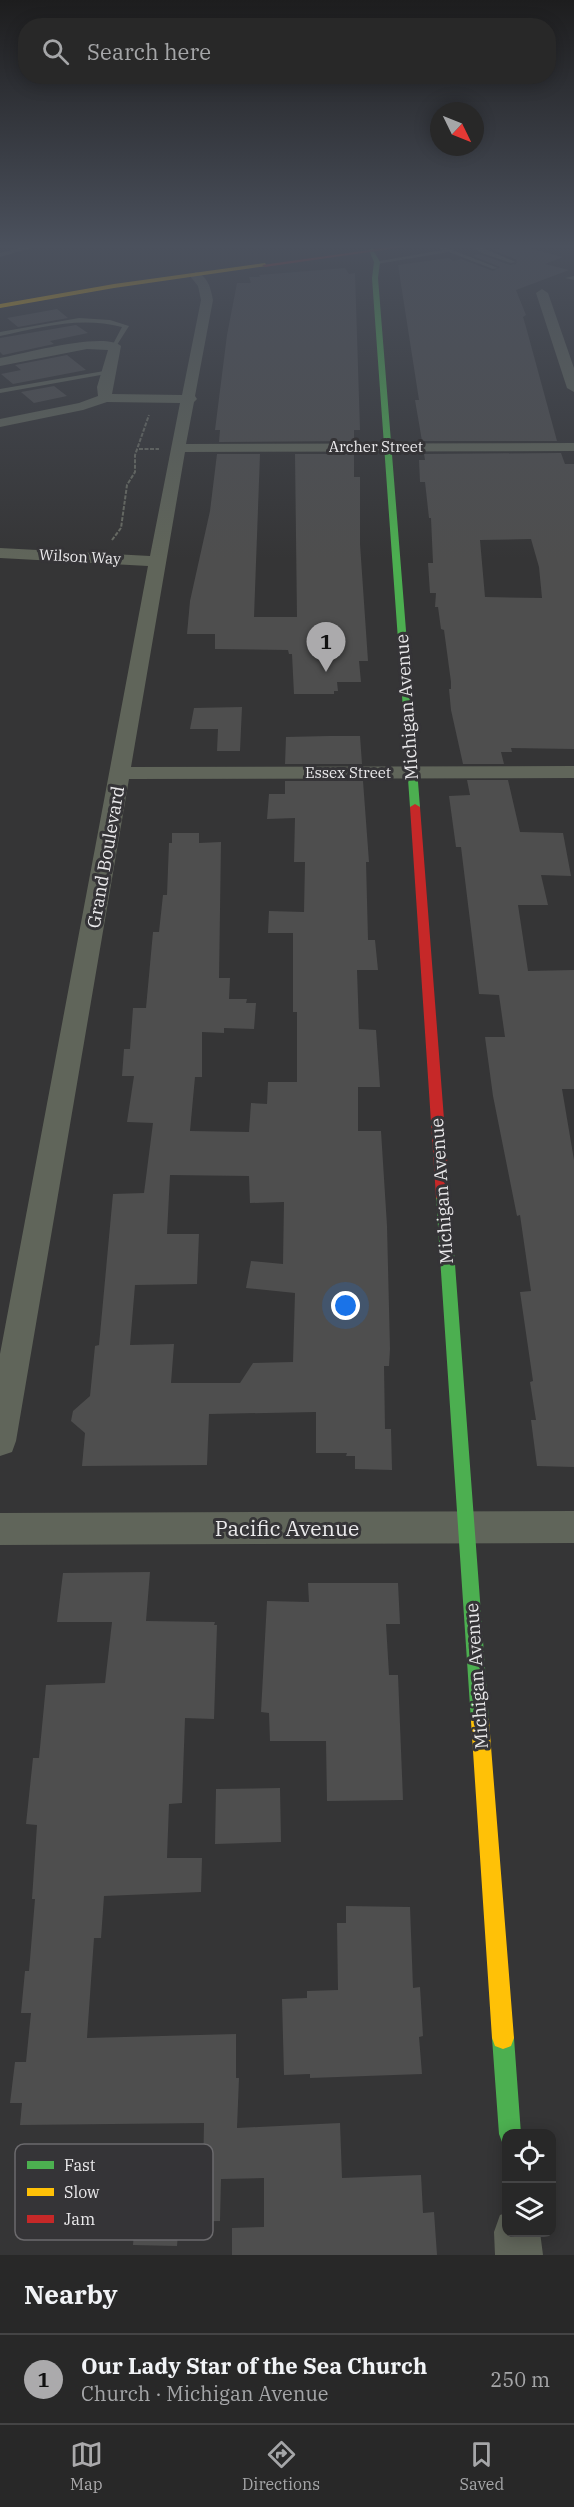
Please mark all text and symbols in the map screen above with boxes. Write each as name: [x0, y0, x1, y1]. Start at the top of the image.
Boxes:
search box: [18, 18, 556, 84]
icon: search: [39, 35, 72, 68]
text: Search here: [87, 37, 211, 66]
north arrow: [430, 102, 484, 156]
street label: Archer Street: [329, 437, 423, 456]
street label: Wilson Way: [39, 545, 121, 568]
pin: 1: [306, 622, 346, 672]
street label: Michigan Avenue: [390, 633, 423, 781]
street label: Essex Street: [305, 763, 391, 782]
street label: Grand Boulevard: [82, 784, 129, 930]
street label: Michigan Avenue: [425, 1117, 458, 1265]
your location: [331, 1291, 360, 1320]
street label: Pacific Avenue: [215, 1514, 359, 1542]
street label: Michigan Avenue: [460, 1602, 493, 1750]
map controls: [502, 2129, 556, 2237]
button: locate: [502, 2129, 556, 2183]
legend: [15, 2144, 213, 2240]
text: Fast: [64, 2155, 96, 2175]
text: Slow: [64, 2182, 100, 2202]
button: layers: [502, 2183, 556, 2237]
text: Jam: [64, 2209, 95, 2229]
text: Nearby: [24, 2277, 118, 2311]
text: Our Lady Star of the Sea Church: [81, 2351, 427, 2380]
text: 1: [38, 2366, 50, 2393]
text: 250 m: [490, 2366, 550, 2393]
text: Church · Michigan Avenue: [81, 2380, 329, 2407]
tab: Map: [70, 2438, 103, 2494]
tab: Directions: [242, 2438, 320, 2494]
tab: Saved: [459, 2438, 504, 2494]

